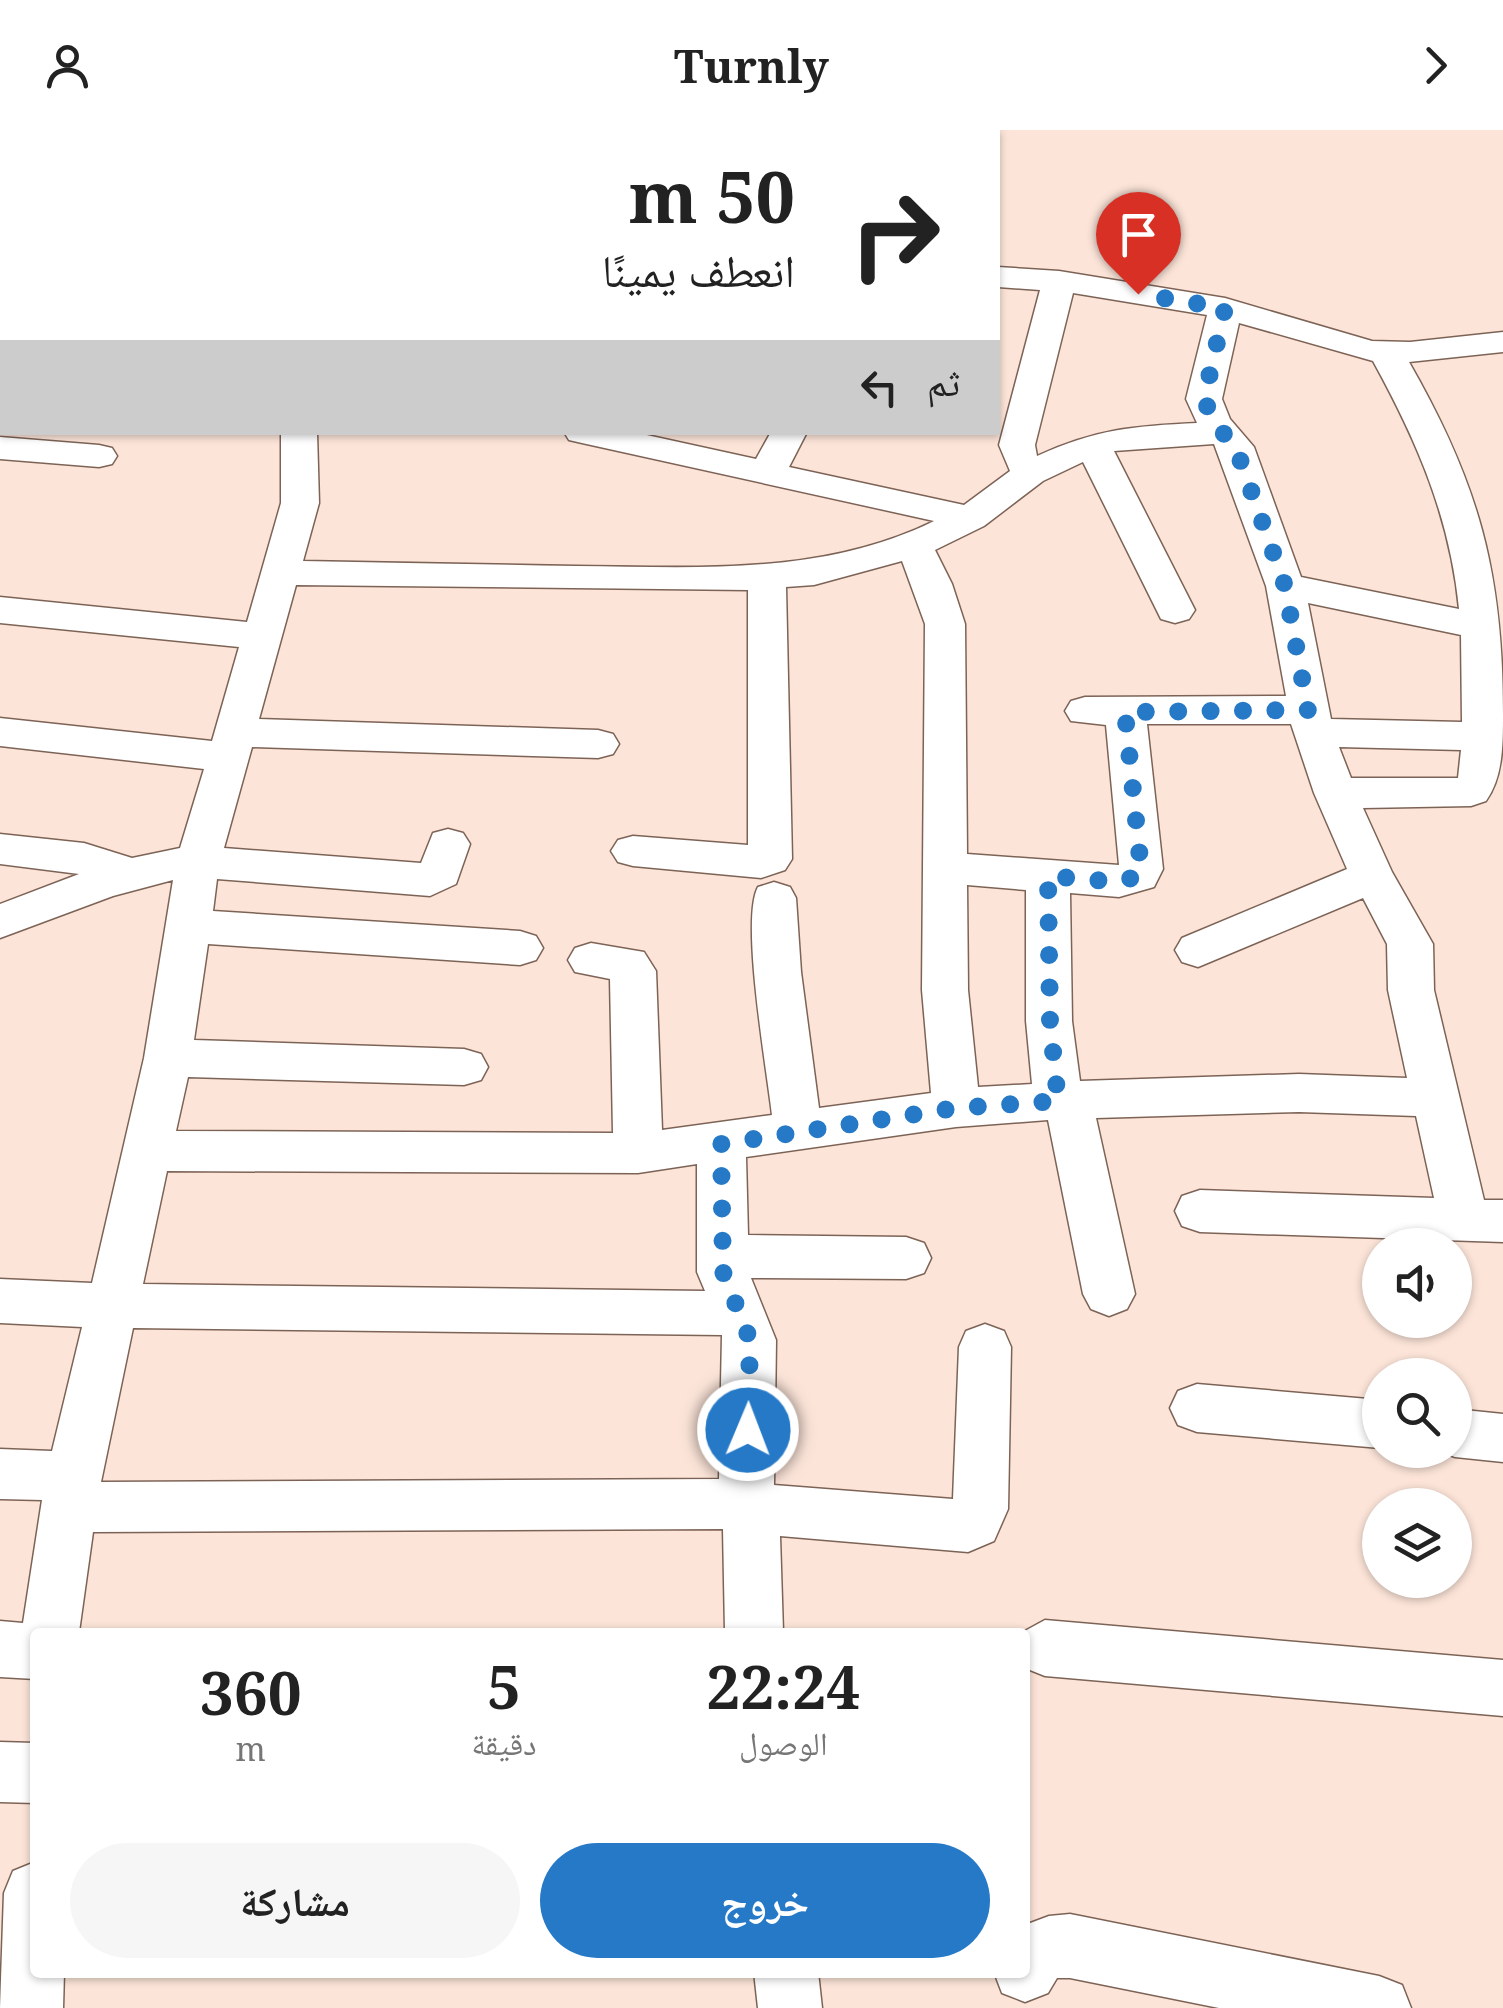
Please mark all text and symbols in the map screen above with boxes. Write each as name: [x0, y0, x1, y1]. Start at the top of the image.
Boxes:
text: Turnly: [674, 35, 829, 96]
icon: person: [40, 38, 95, 93]
icon: forward: [1408, 38, 1463, 93]
text: 50 m: [629, 148, 795, 244]
icon: right: [830, 170, 960, 300]
pin: [1096, 192, 1181, 295]
icon: arrive: [1111, 207, 1166, 262]
text: انعطف يمينًا: [602, 239, 795, 300]
text: ثم: [927, 355, 960, 407]
icon: left: [852, 360, 907, 415]
map controls: [1362, 1228, 1472, 1598]
button: sound: [1362, 1228, 1472, 1338]
button: search: [1362, 1358, 1472, 1468]
position arrow: [696, 1378, 800, 1482]
button: layers: [1362, 1488, 1472, 1598]
text: 5: [487, 1645, 521, 1727]
text: 22:24: [706, 1645, 860, 1727]
text: 360: [200, 1651, 302, 1733]
text: دقيقة: [471, 1721, 536, 1764]
text: الوصول: [739, 1721, 828, 1764]
text: m: [236, 1727, 266, 1770]
button: مشاركة: [70, 1843, 520, 1958]
button: خروج: [540, 1843, 990, 1958]

